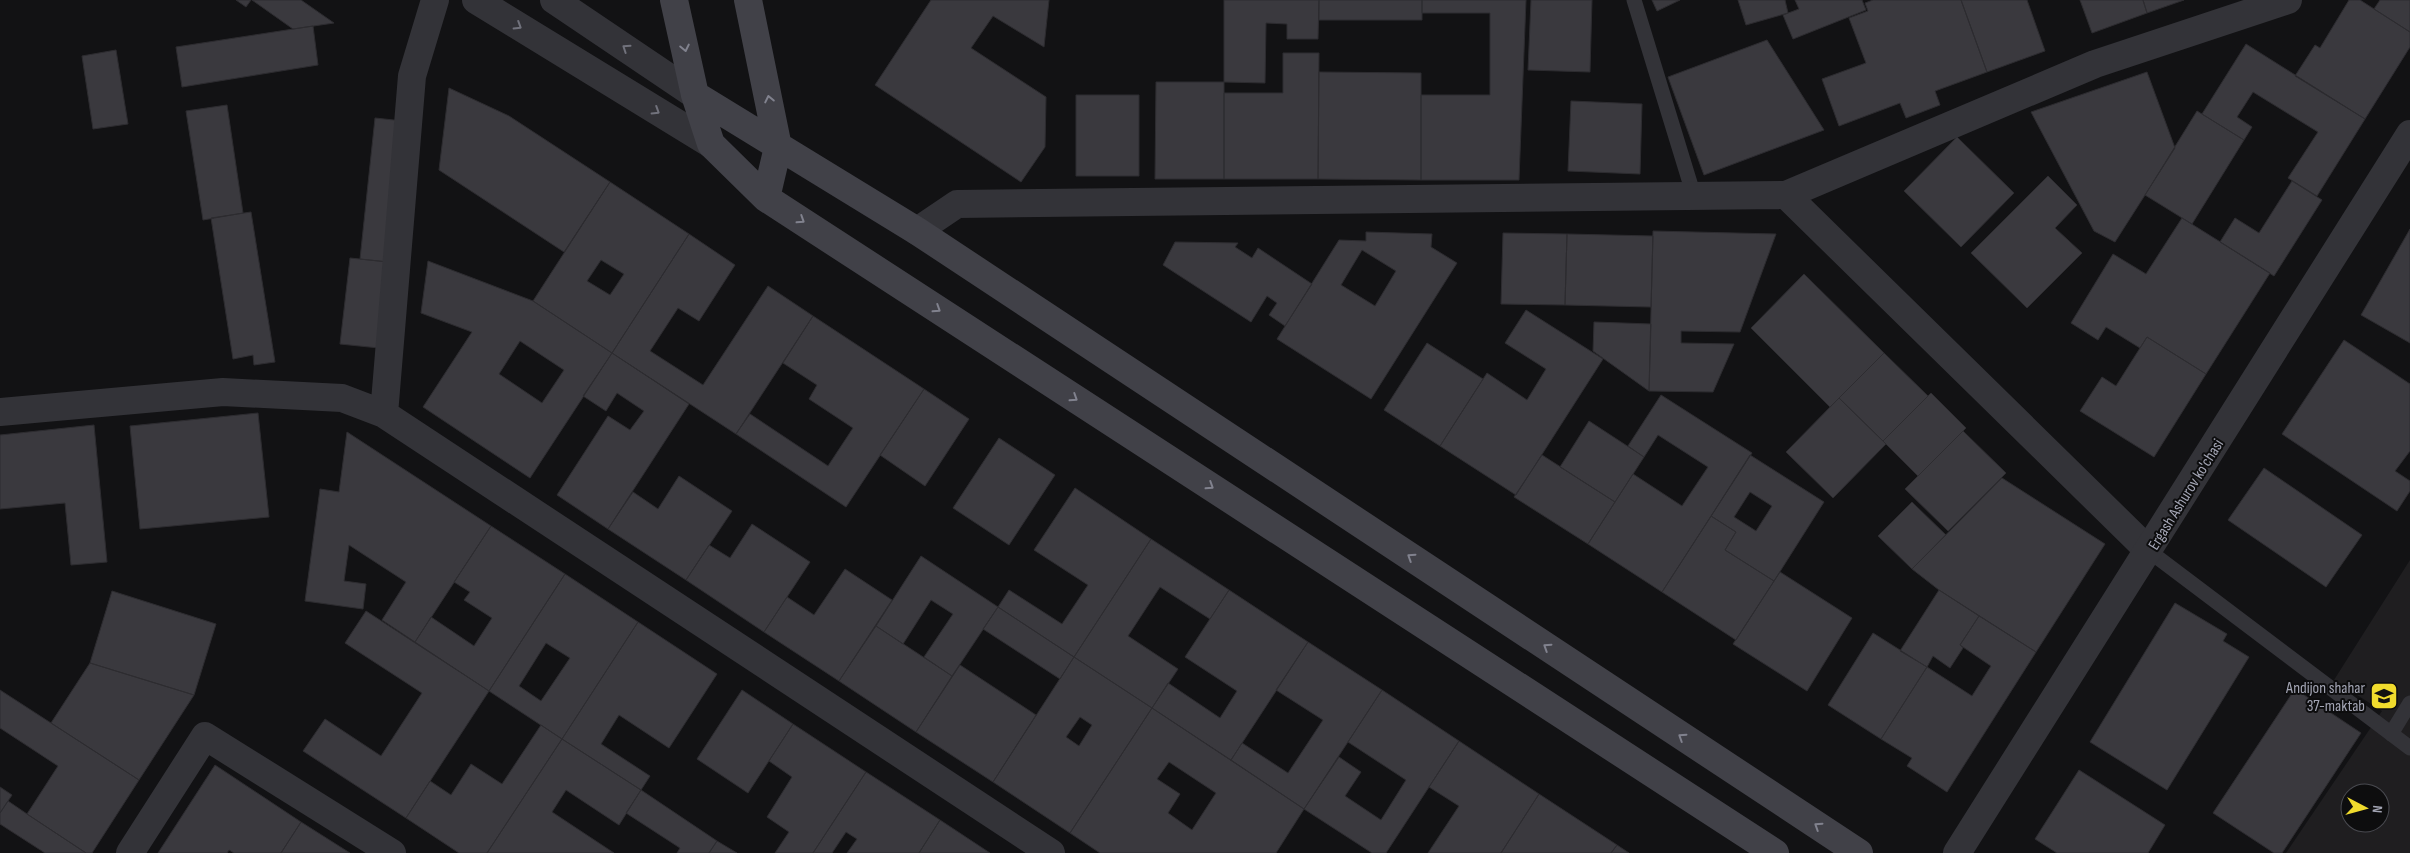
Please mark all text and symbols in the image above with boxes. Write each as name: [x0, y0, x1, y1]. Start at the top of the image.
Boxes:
one-way arrow: [512, 19, 521, 29]
one-way arrow: [679, 43, 690, 52]
one-way arrow: [622, 45, 631, 54]
one-way arrow: [764, 95, 774, 103]
one-way arrow: [651, 104, 660, 114]
one-way arrow: [796, 214, 805, 224]
one-way arrow: [932, 303, 941, 312]
one-way arrow: [1068, 391, 1077, 401]
street label: Ergash Ashurov ko'chasi: [2145, 436, 2228, 554]
one-way arrow: [1204, 480, 1214, 489]
one-way arrow: [1407, 554, 1416, 564]
one-way arrow: [1543, 644, 1552, 653]
place label: Andijon shahar 37-maktab: [2285, 679, 2365, 716]
school or university icon: Andijon shahar 37-maktab: [2369, 681, 2399, 711]
one-way arrow: [1679, 733, 1688, 743]
north arrow: [2340, 783, 2390, 833]
text: N: [2369, 805, 2386, 814]
one-way arrow: [1814, 823, 1824, 832]

